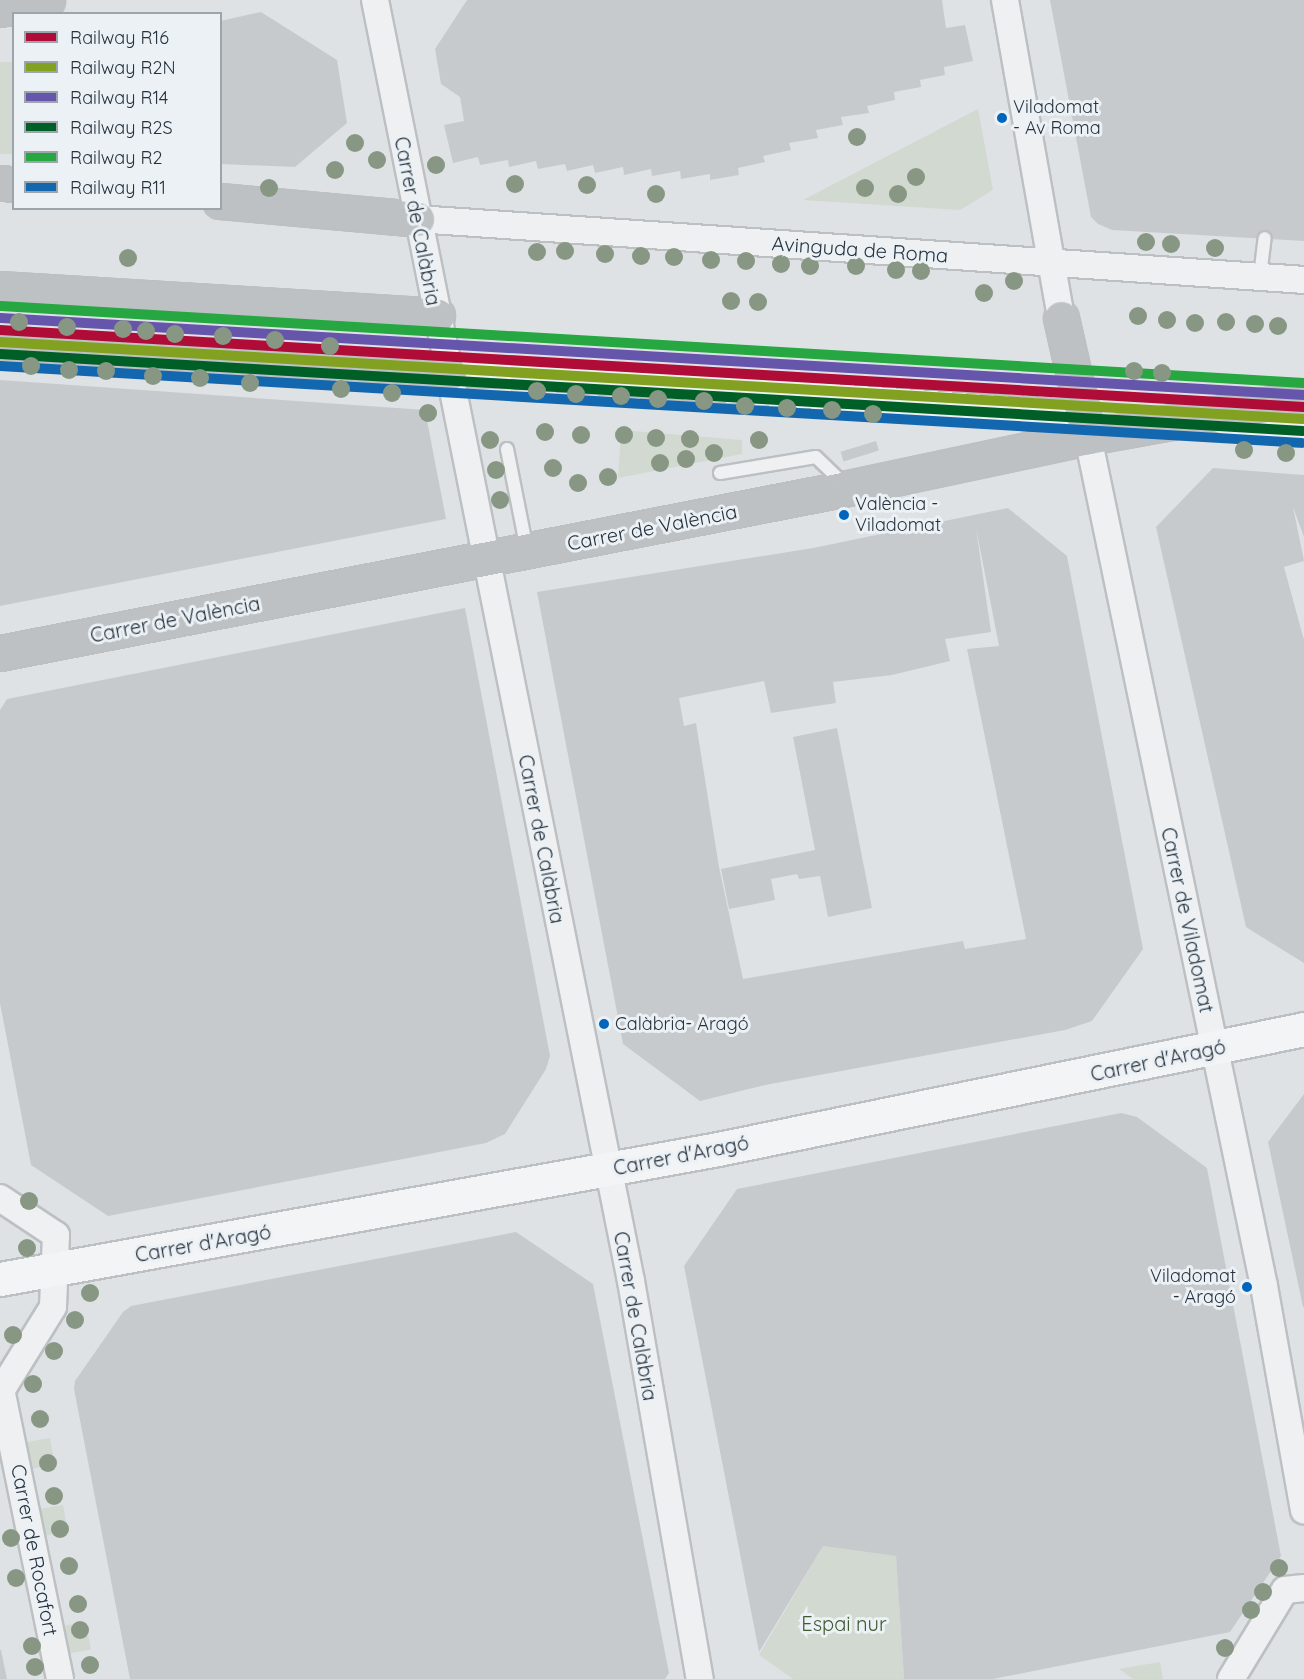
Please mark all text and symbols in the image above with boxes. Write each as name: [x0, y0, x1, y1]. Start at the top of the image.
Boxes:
legend: [12, 12, 222, 210]
text: Railway R16: [70, 26, 169, 49]
text: Railway R2N: [70, 56, 176, 79]
text: Railway R14: [70, 86, 168, 109]
place label: Viladomat - Av Roma: [1013, 97, 1101, 140]
marker: Viladomat - Av Roma: [996, 112, 1008, 124]
text: Railway R2S: [70, 116, 173, 139]
street label: Carrer de Calàbria: [390, 134, 446, 308]
text: Railway R2: [70, 146, 162, 169]
text: Railway R11: [70, 176, 166, 199]
street label: Avinguda de Roma: [771, 231, 949, 267]
place label: València - Viladomat: [855, 494, 941, 536]
street label: Carrer de València: [565, 499, 739, 555]
marker: València - Viladomat: [838, 509, 850, 521]
street label: Carrer de València: [88, 591, 262, 647]
street label: Carrer de Calàbria: [514, 752, 570, 926]
street label: Carrer de Viladomat: [1157, 825, 1219, 1015]
place label: Calàbria- Aragó: [615, 1013, 749, 1035]
marker: Calàbria- Aragó: [598, 1018, 610, 1030]
street label: Carrer d'Aragó: [1088, 1034, 1228, 1086]
street label: Carrer d'Aragó: [611, 1130, 751, 1180]
street label: Carrer d'Aragó: [133, 1219, 273, 1267]
street label: Carrer de Calàbria: [609, 1229, 663, 1403]
place label: Viladomat - Aragó: [1150, 1266, 1236, 1308]
marker: Viladomat - Aragó: [1241, 1281, 1253, 1293]
street label: Carrer de Rocafort: [7, 1462, 63, 1638]
park label: Espai nur: [801, 1611, 887, 1635]

